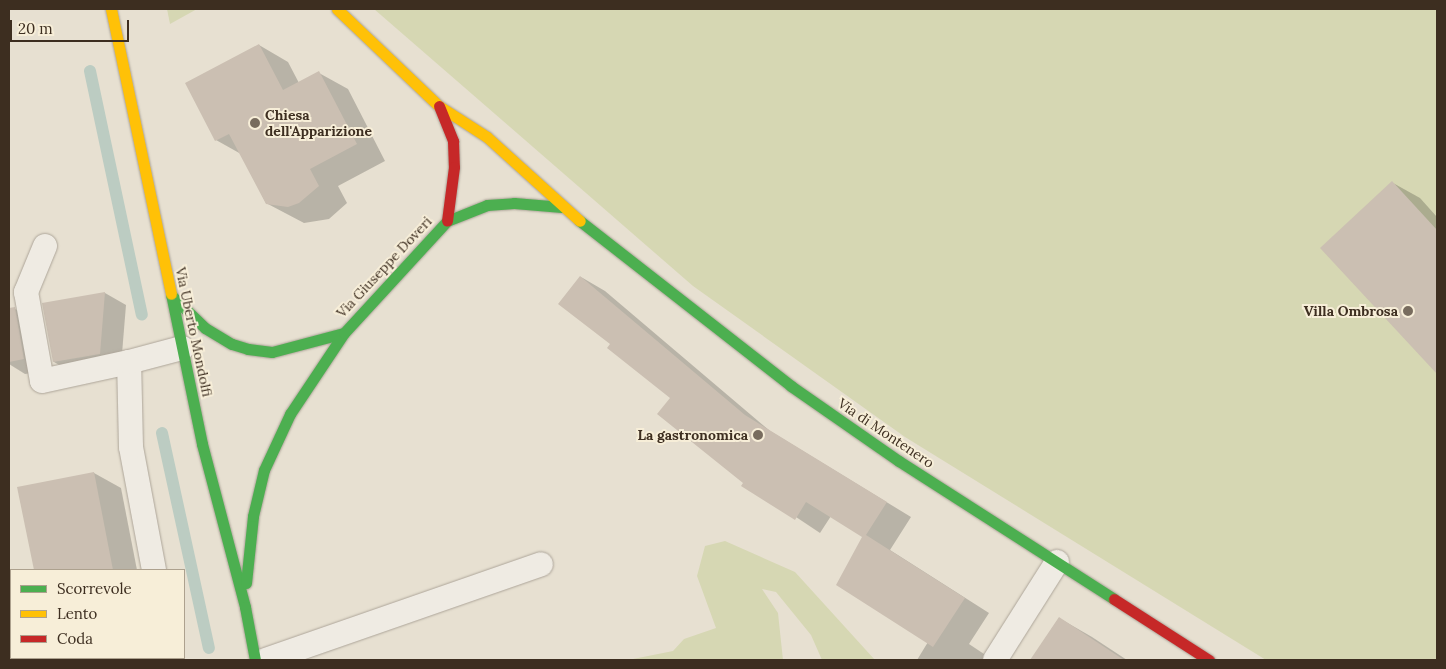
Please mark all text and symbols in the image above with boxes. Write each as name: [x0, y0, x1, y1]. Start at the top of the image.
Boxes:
scale bar: [12, 10, 131, 42]
text: 20 m: [18, 19, 53, 38]
place label: Chiesa dell'Apparizione: [265, 107, 372, 140]
marker: Chiesa dell'Apparizione: [249, 117, 261, 129]
street label: Via Giuseppe Doveri: [333, 213, 435, 321]
street label: Via Uberto Mondolfi: [172, 266, 216, 398]
place label: Villa Ombrosa: [1304, 303, 1398, 319]
marker: Villa Ombrosa: [1402, 305, 1414, 317]
street label: Via di Montenero: [835, 395, 937, 471]
place label: La gastronomica: [637, 427, 748, 443]
marker: La gastronomica: [752, 429, 764, 441]
legend: [10, 569, 185, 659]
text: Scorrevole: [57, 579, 132, 598]
text: Lento: [57, 604, 97, 623]
text: Coda: [57, 629, 93, 648]

